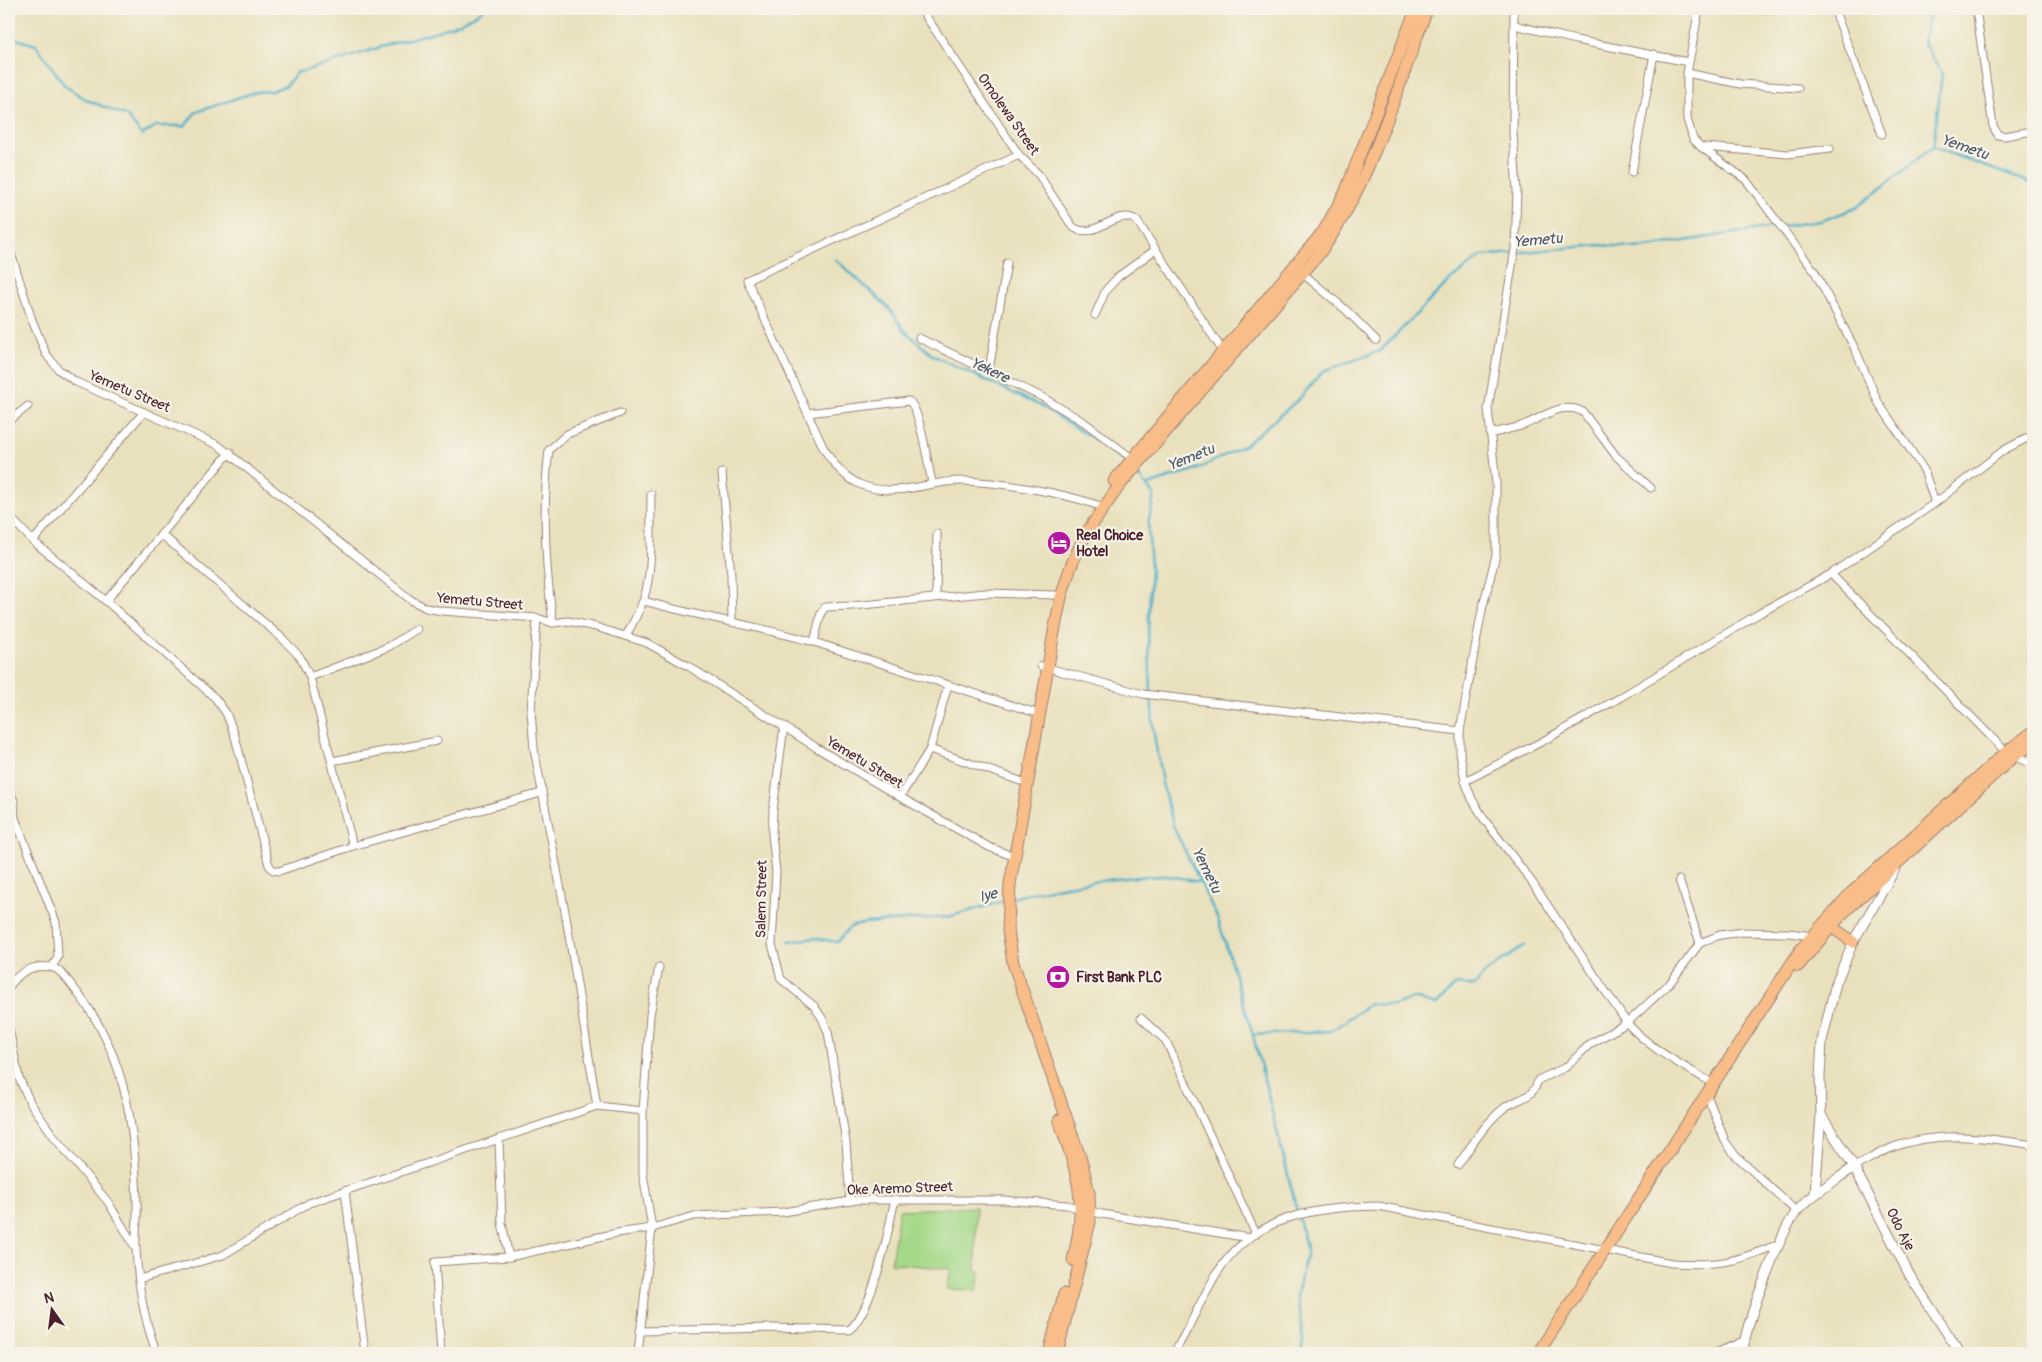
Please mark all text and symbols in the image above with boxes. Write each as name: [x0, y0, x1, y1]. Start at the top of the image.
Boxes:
street label: Omolewa Street: [974, 70, 1043, 159]
water label: Yemetu: [1939, 131, 1992, 165]
water label: Yemetu: [1513, 229, 1565, 252]
water label: Yekere: [967, 353, 1014, 388]
street label: Yemetu Street: [86, 366, 173, 416]
water label: Yemetu: [1165, 439, 1219, 475]
place label: Real Choice Hotel: [1076, 527, 1144, 560]
hotel icon: Real Choice Hotel: [1046, 530, 1072, 556]
street label: Yemetu Street: [435, 589, 524, 614]
street label: Yemetu Street: [822, 732, 906, 792]
water label: Yemetu: [1187, 844, 1226, 898]
street label: Salem Street: [752, 859, 771, 938]
water label: Iye: [977, 884, 1001, 907]
bank icon: First Bank PLC: [1045, 964, 1071, 990]
place label: First Bank PLC: [1076, 969, 1162, 986]
street label: Oke Aremo Street: [847, 1178, 954, 1199]
street label: Odo Aje: [1883, 1205, 1918, 1253]
north arrow: [28, 1284, 78, 1334]
text: N: [42, 1288, 56, 1307]

